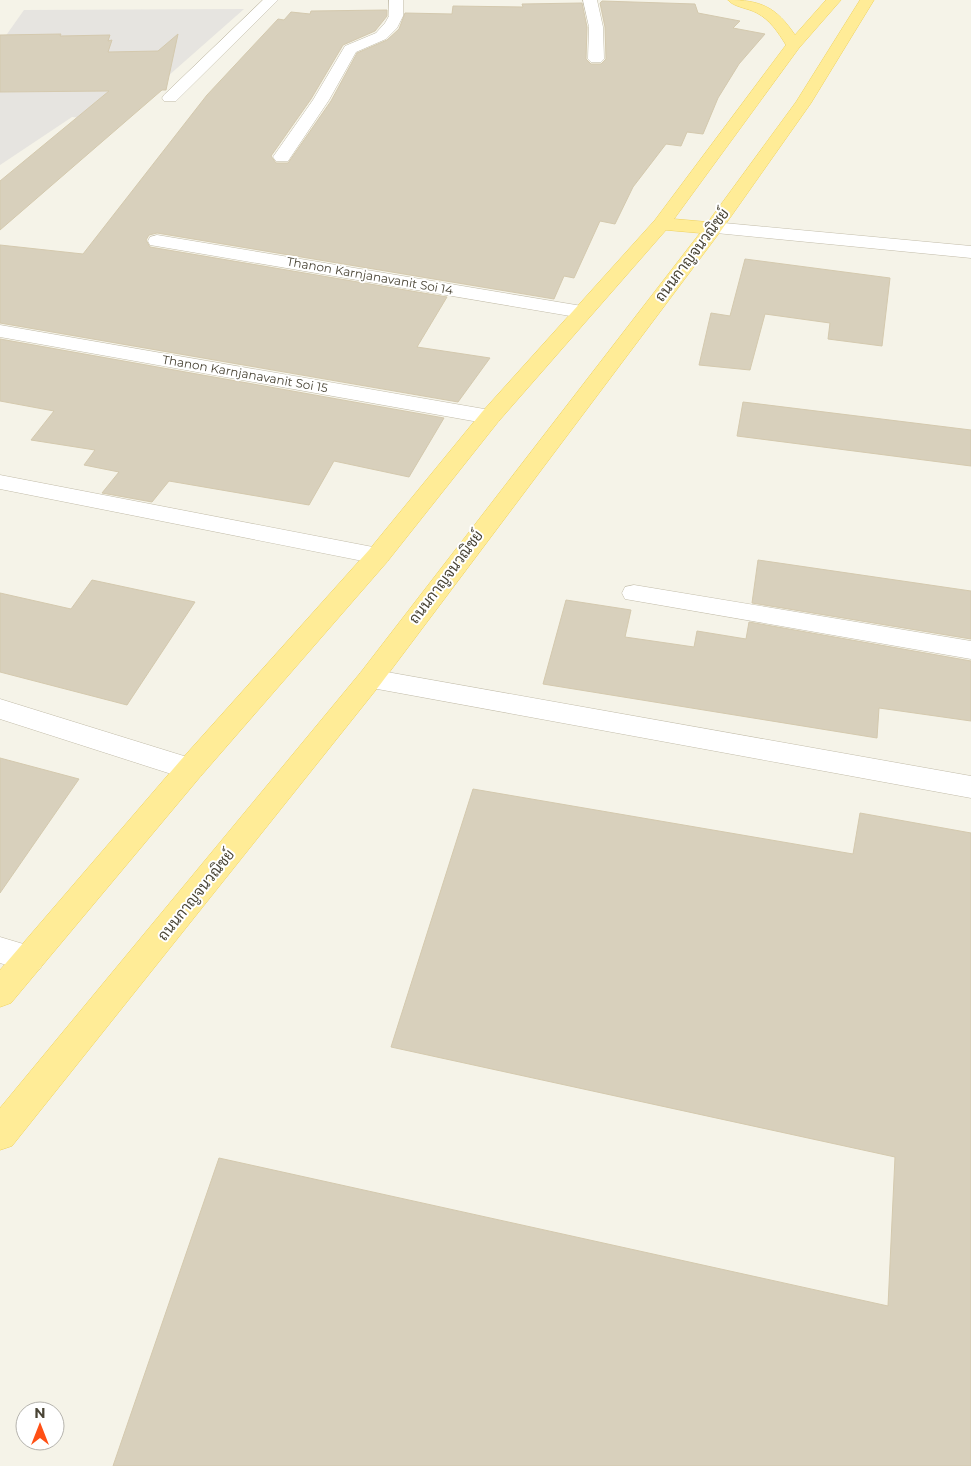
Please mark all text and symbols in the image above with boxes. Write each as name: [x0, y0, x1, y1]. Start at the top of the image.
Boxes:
street label: ถนนกาญจนวณิชย์: [650, 204, 733, 305]
street label: Thanon Karnjanavanit Soi 14: [286, 253, 455, 298]
street label: Thanon Karnjanavanit Soi 15: [161, 352, 329, 395]
street label: ถนนกาญจนวณิชย์: [404, 526, 487, 627]
street label: ถนนกาญจนวณิชย์: [153, 845, 238, 944]
north arrow: [15, 1401, 65, 1451]
text: N: [34, 1404, 46, 1422]

